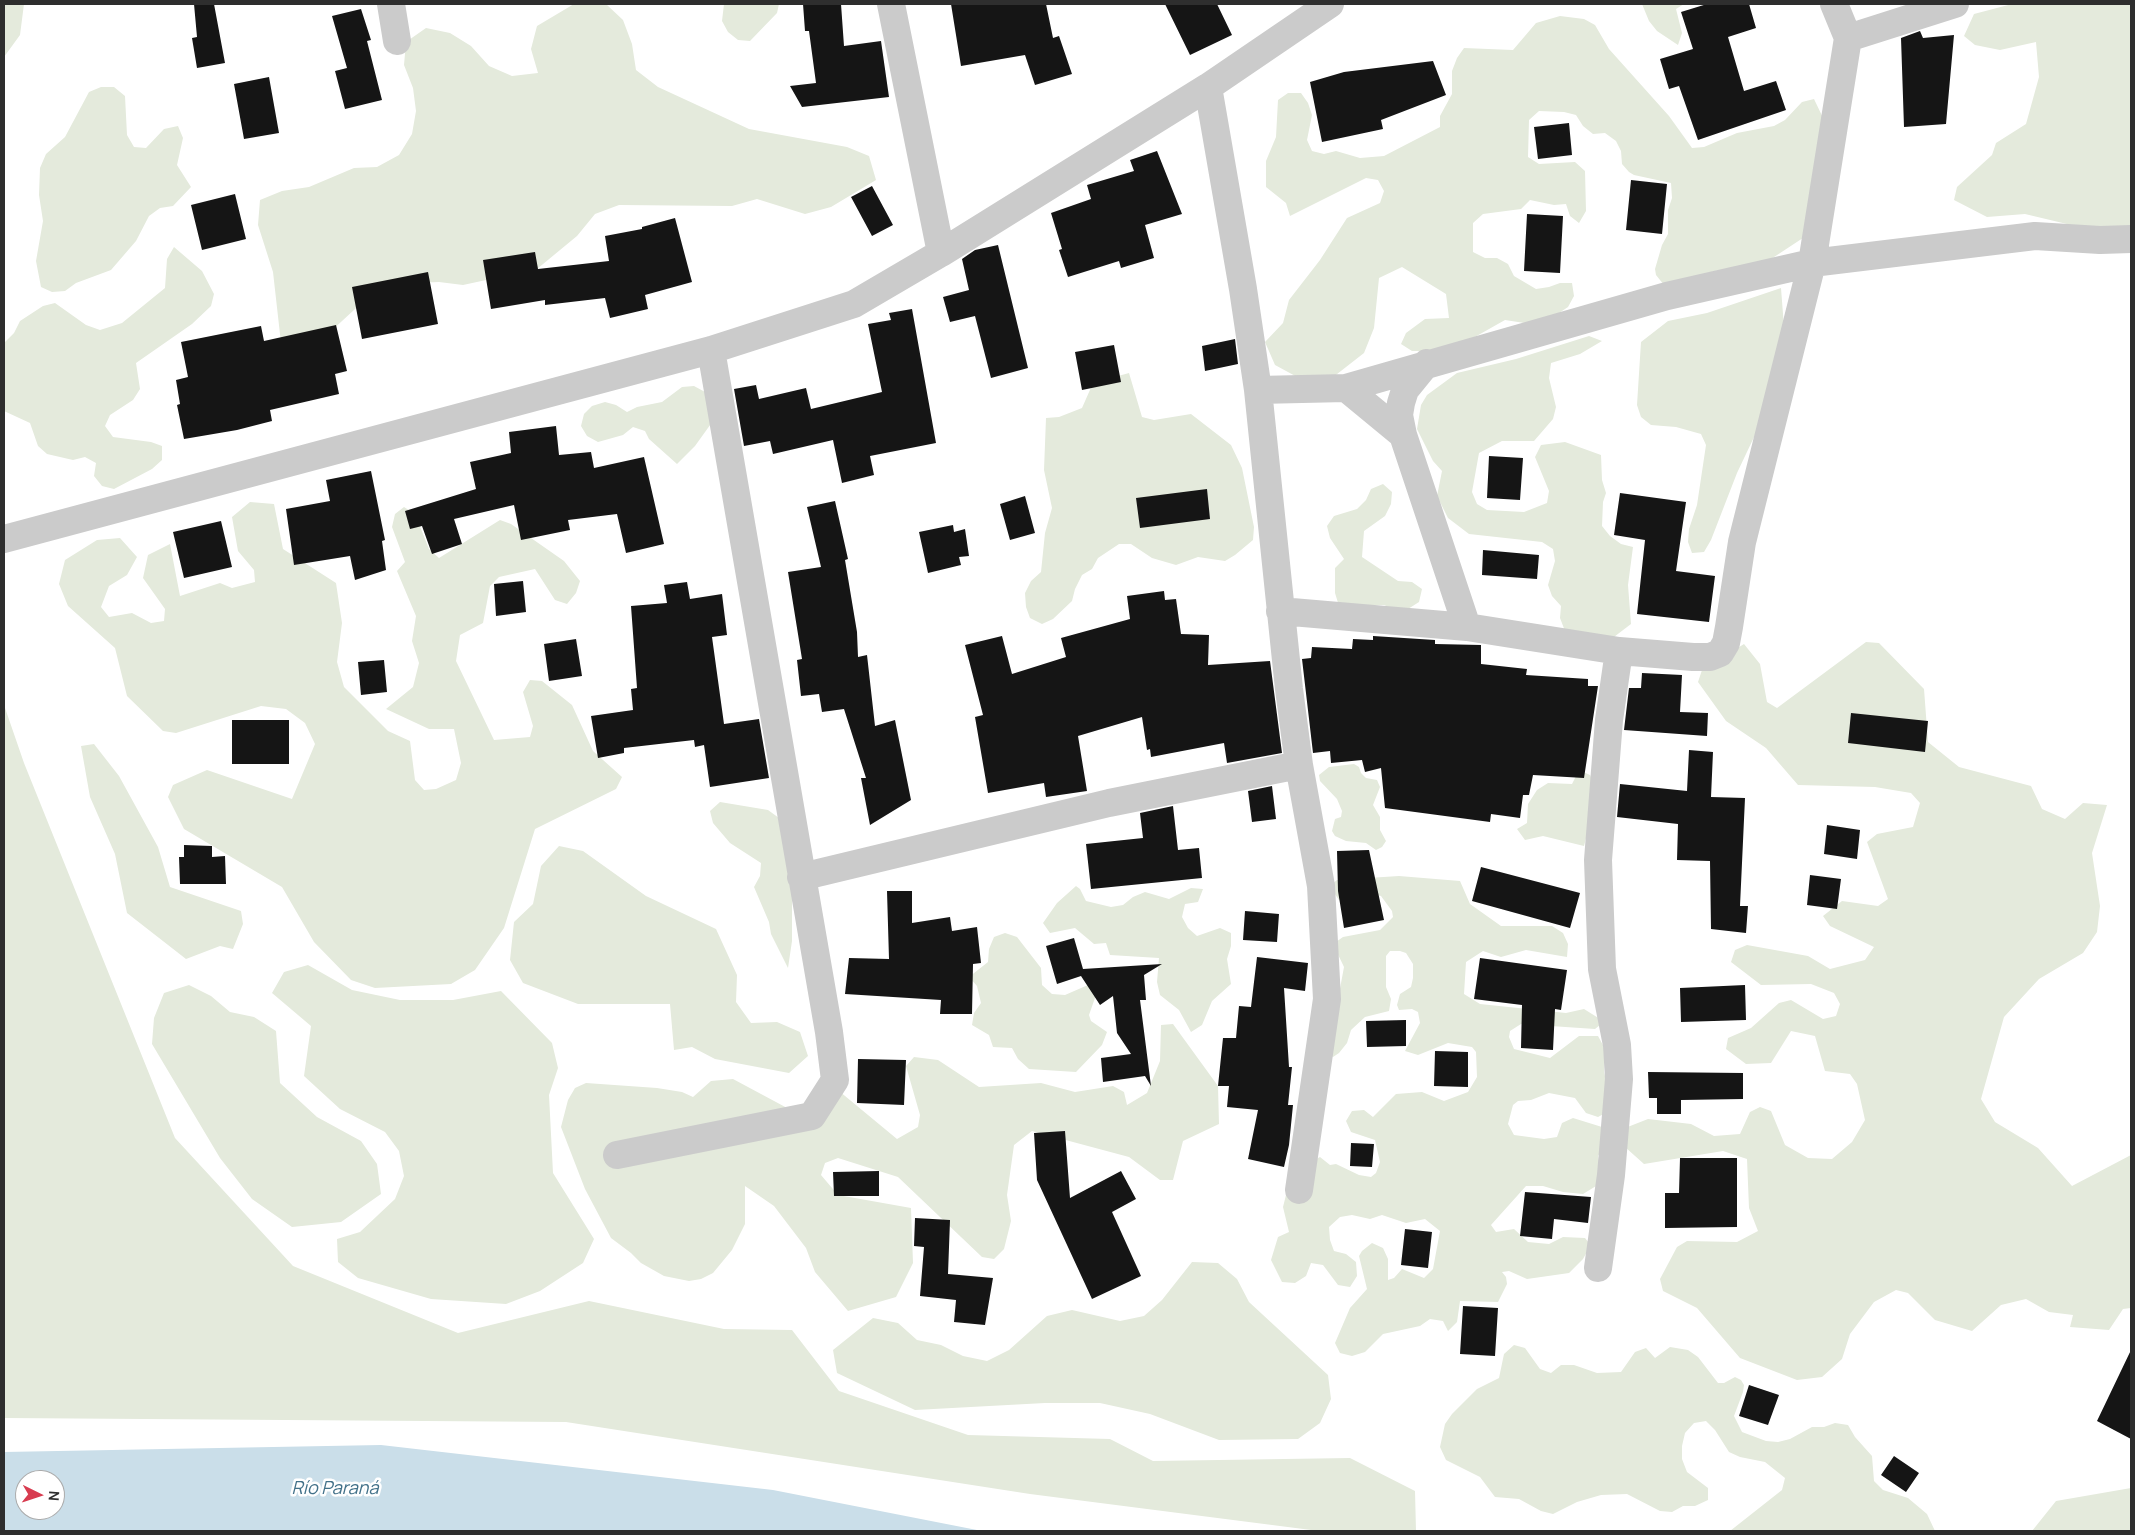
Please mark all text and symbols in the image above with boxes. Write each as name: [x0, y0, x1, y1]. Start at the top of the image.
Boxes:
north arrow: [15, 1470, 65, 1520]
water label: Río Paraná: [291, 1478, 379, 1500]
text: N: [45, 1490, 64, 1502]

